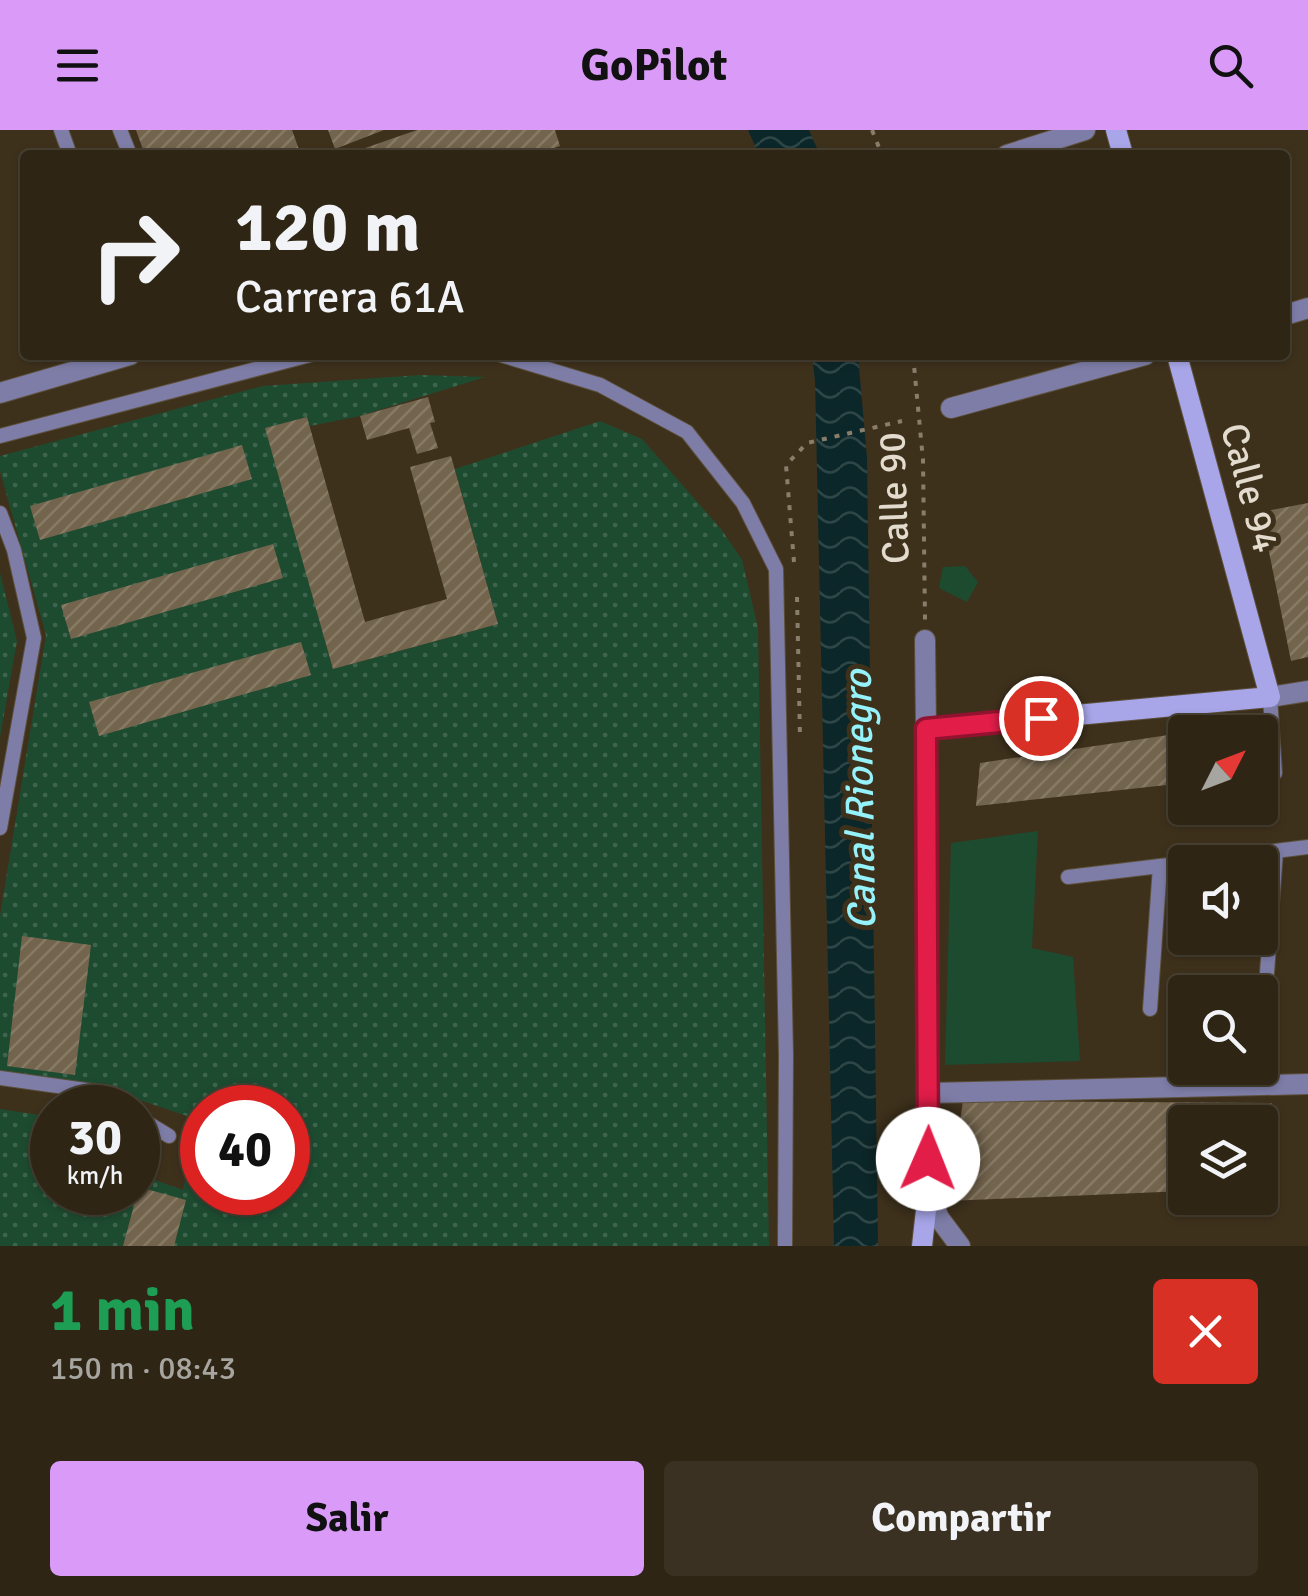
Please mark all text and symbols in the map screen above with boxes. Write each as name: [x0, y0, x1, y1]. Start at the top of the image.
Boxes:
icon: menu: [50, 38, 105, 93]
text: GoPilot: [581, 38, 727, 93]
icon: search: [1203, 38, 1258, 93]
text: 120 m: [235, 184, 420, 270]
icon: right: [70, 190, 200, 320]
text: Carrera 61A: [235, 270, 465, 325]
street label: Calle 94: [1210, 418, 1290, 558]
street label: Calle 90: [868, 431, 920, 565]
water label: Canal Rionegro: [833, 667, 887, 931]
pin: [999, 676, 1084, 761]
icon: arrive: [1014, 691, 1069, 746]
north arrow: [1168, 715, 1278, 825]
map controls: [1168, 715, 1278, 1215]
button: sound: [1168, 845, 1278, 955]
button: search: [1168, 975, 1278, 1085]
speed limit sign: 40: [180, 1085, 310, 1215]
button: layers: [1168, 1105, 1278, 1215]
text: 30: [68, 1107, 122, 1169]
position arrow: [876, 1107, 980, 1211]
text: km/h: [67, 1160, 123, 1191]
text: 1 min: [50, 1274, 195, 1348]
button: close: [1153, 1279, 1258, 1384]
text: 150 m · 08:43: [50, 1349, 236, 1388]
button: Salir: [50, 1461, 644, 1576]
button: Compartir: [664, 1461, 1258, 1576]

